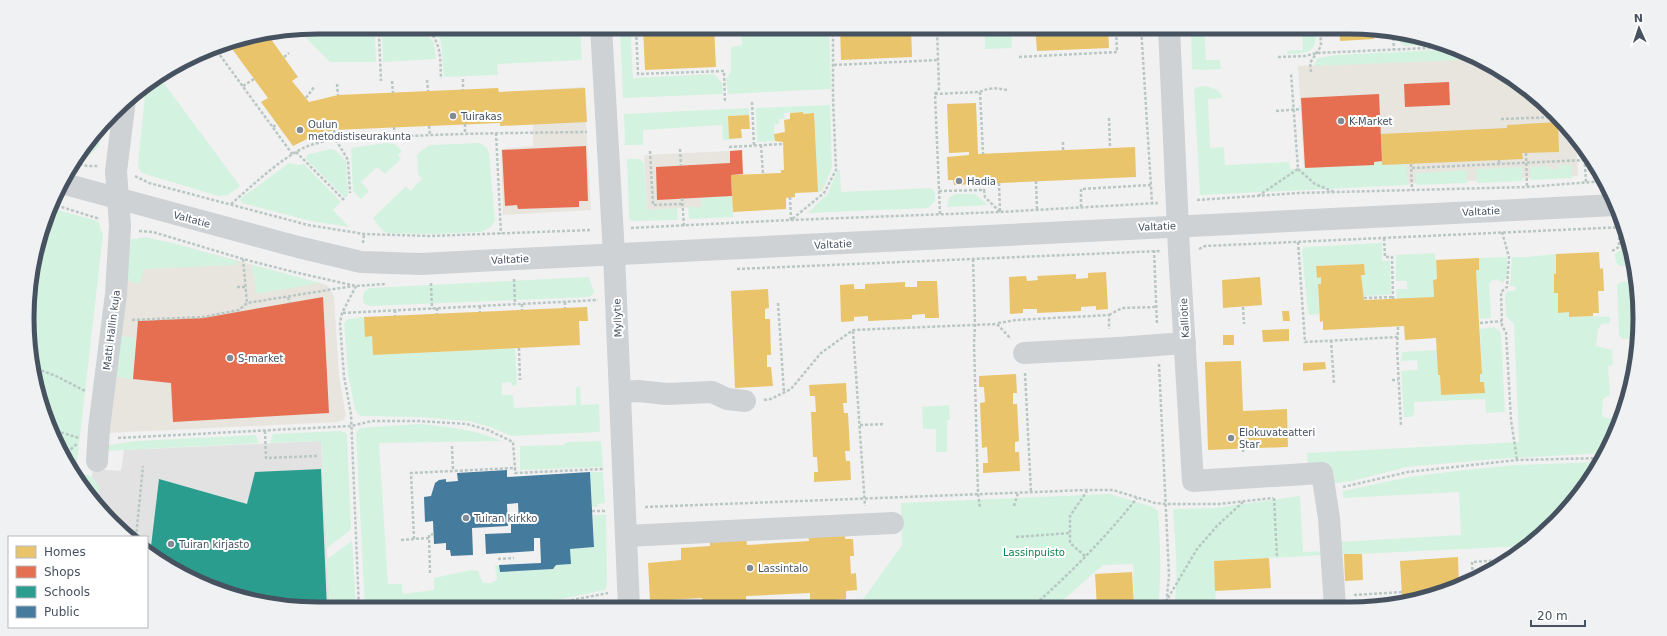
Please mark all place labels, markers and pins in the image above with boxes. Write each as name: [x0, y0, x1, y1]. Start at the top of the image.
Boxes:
marker: Tuirakas: [448, 111, 458, 121]
place label: Tuirakas: [460, 111, 502, 122]
marker: K-Market: [1336, 116, 1346, 126]
place label: K-Market: [1349, 116, 1393, 127]
place label: Oulun metodistiseurakunta: [308, 119, 411, 142]
marker: Oulun metodistiseurakunta: [295, 125, 305, 135]
marker: Hadia: [954, 176, 964, 186]
place label: Hadia: [967, 176, 996, 187]
marker: S-market: [225, 353, 235, 363]
place label: S-market: [238, 353, 284, 364]
place label: Elokuvateatteri Star: [1239, 427, 1315, 450]
marker: Elokuvateatteri Star: [1226, 433, 1236, 443]
marker: Tuiran kirkko: [461, 513, 471, 523]
place label: Tuiran kirkko: [473, 513, 538, 524]
marker: Tuiran kirjasto: [166, 539, 176, 549]
place label: Tuiran kirjasto: [178, 539, 249, 550]
marker: Lassintalo: [745, 563, 755, 573]
place label: Lassintalo: [758, 563, 808, 574]

